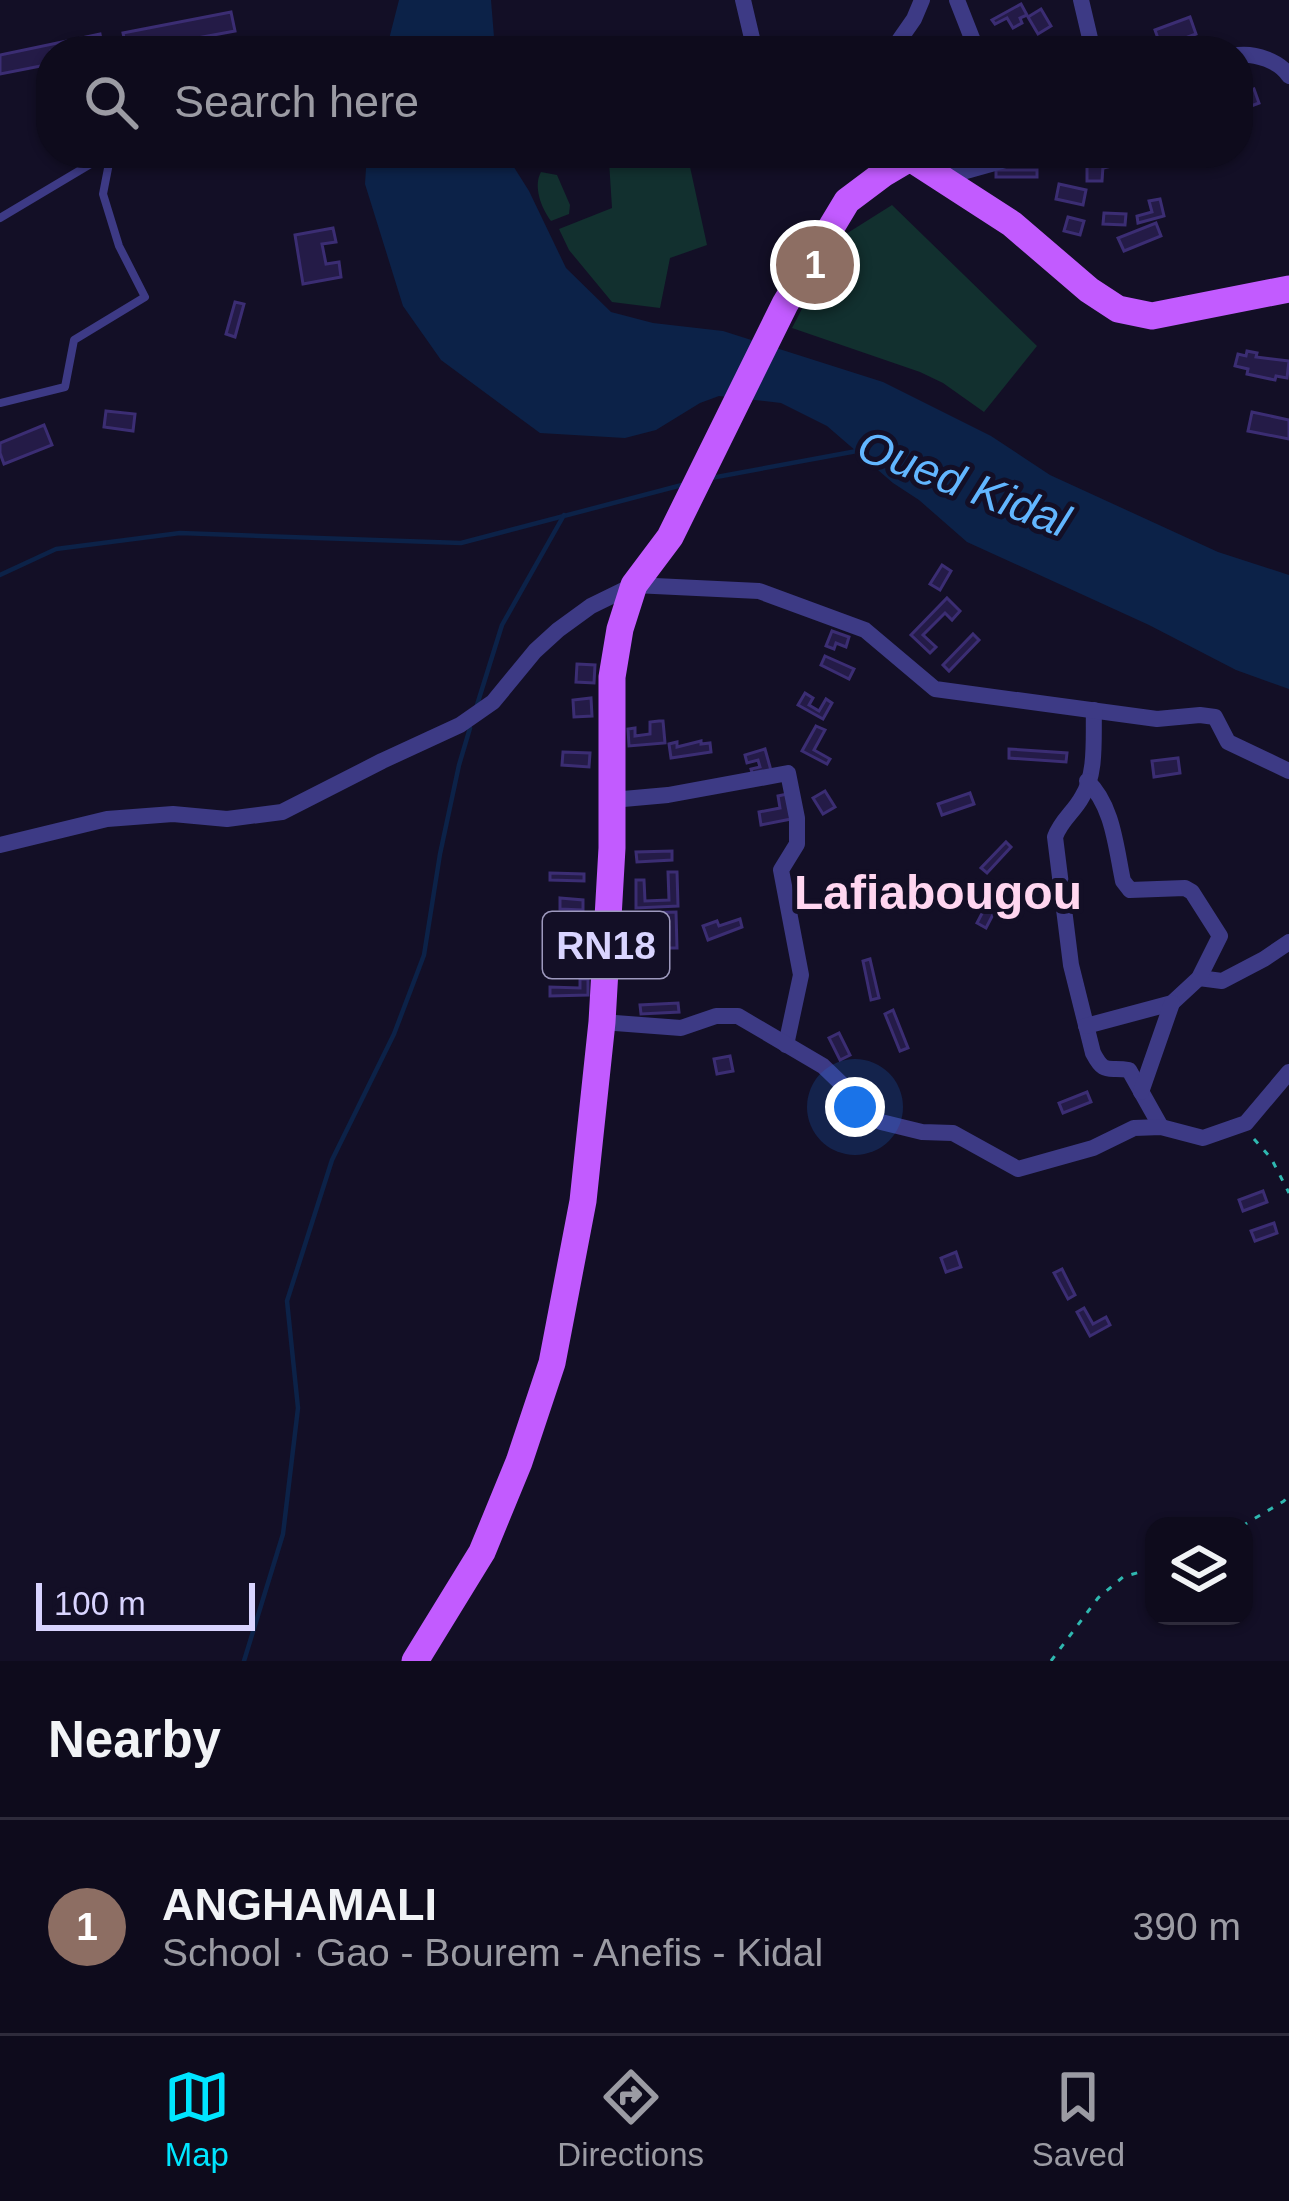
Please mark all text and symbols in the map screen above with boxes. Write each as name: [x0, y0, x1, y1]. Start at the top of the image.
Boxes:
search box: [36, 36, 1253, 168]
icon: search: [78, 69, 144, 135]
text: Search here: [174, 76, 419, 127]
pin: 1: [776, 220, 854, 310]
water label: Oued Kidal: [851, 420, 1079, 548]
district label: Lafiabougou: [794, 866, 1082, 919]
road number: RN18: [543, 912, 669, 978]
your location: [825, 1077, 885, 1137]
map controls: [1145, 1517, 1253, 1625]
button: layers: [1145, 1517, 1253, 1625]
scale bar: [36, 1577, 255, 1630]
text: 100 m: [54, 1585, 146, 1622]
text: Nearby: [48, 1711, 221, 1768]
text: ANGHAMALI: [162, 1879, 437, 1930]
text: 1: [76, 1905, 98, 1948]
text: 390 m: [1133, 1905, 1241, 1948]
text: School · Gao - Bourem - Anefis - Kidal: [162, 1931, 823, 1974]
tab: Map: [164, 2064, 230, 2174]
tab: Directions: [557, 2064, 704, 2174]
tab: Saved: [1032, 2064, 1125, 2174]

